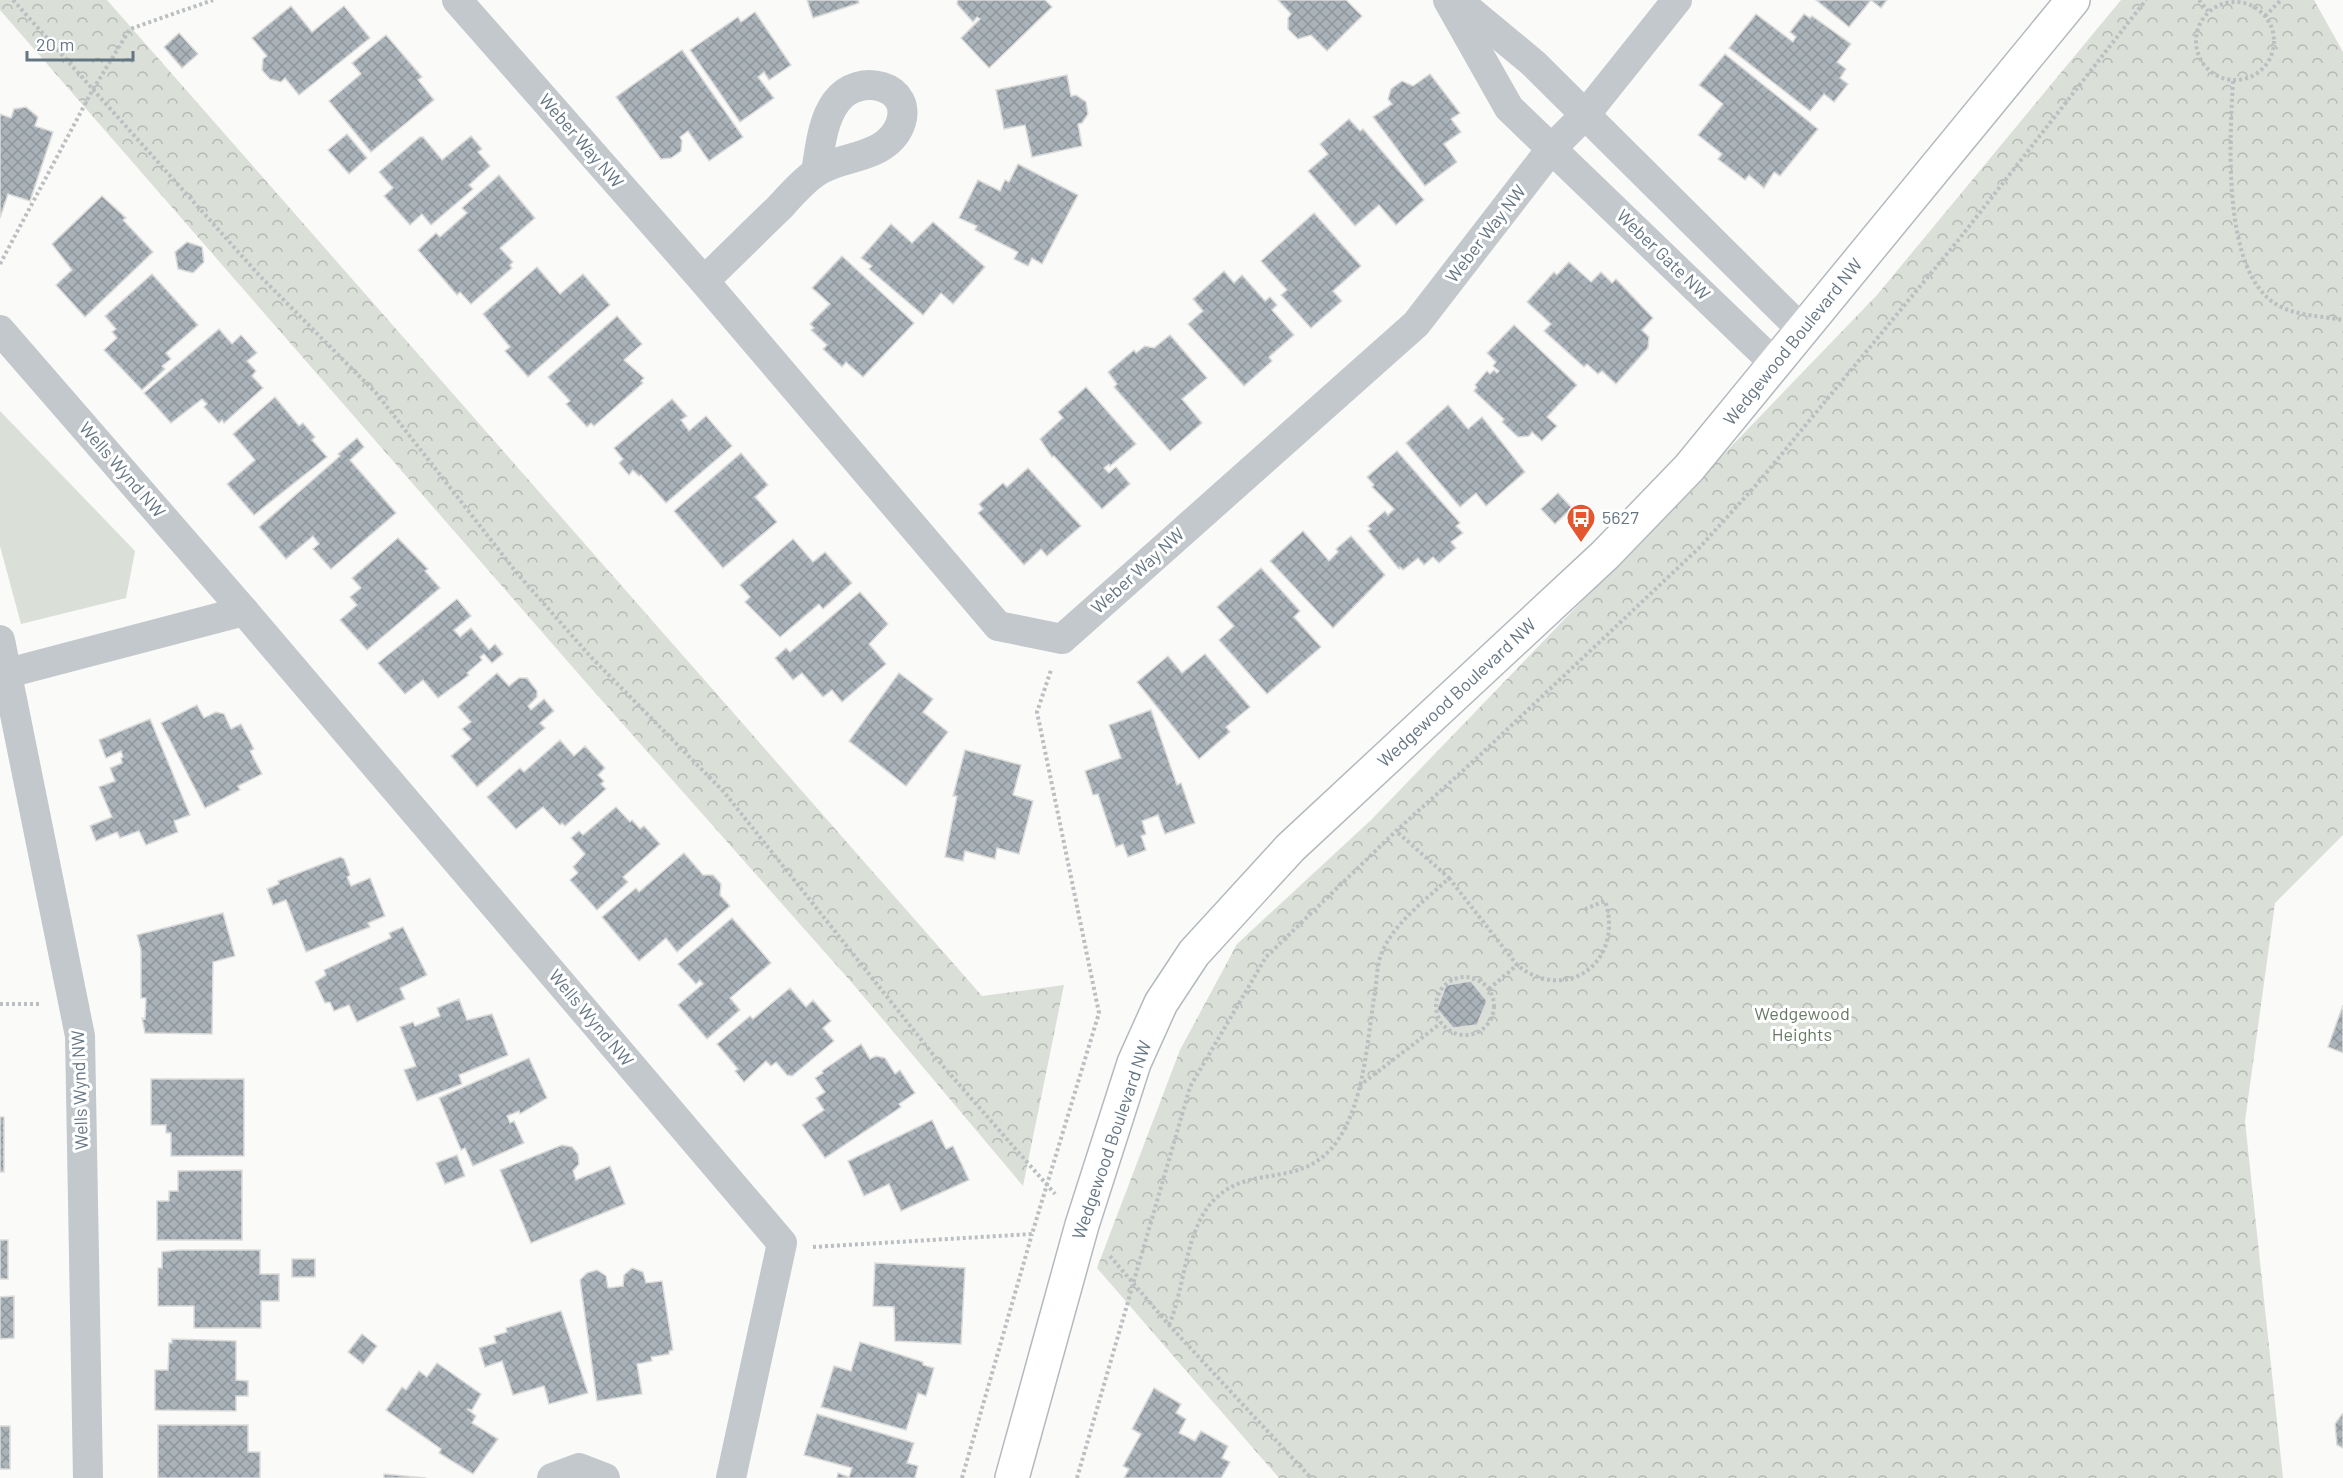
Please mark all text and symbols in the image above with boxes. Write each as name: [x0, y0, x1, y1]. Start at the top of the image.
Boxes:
scale bar: [27, 24, 134, 62]
text: 20 m: [36, 33, 74, 55]
street label: Weber Way NW: [535, 89, 629, 192]
street label: Weber Way NW: [1440, 180, 1530, 287]
street label: Weber Gate NW: [1612, 204, 1715, 305]
street label: Wedgewood Boulevard NW: [1718, 253, 1867, 429]
street label: Wells Wynd NW: [75, 417, 171, 522]
bus stop icon: 5627: [1565, 502, 1597, 544]
place label: 5627: [1602, 506, 1639, 528]
street label: Weber Way NW: [1086, 523, 1189, 618]
street label: Wedgewood Boulevard NW: [1372, 613, 1540, 771]
street label: Wells Wynd NW: [545, 964, 639, 1071]
park label: Wedgewood Heights: [1754, 1002, 1850, 1045]
street label: Wells Wynd NW: [66, 1030, 92, 1150]
street label: Wedgewood Boulevard NW: [1067, 1037, 1155, 1242]

